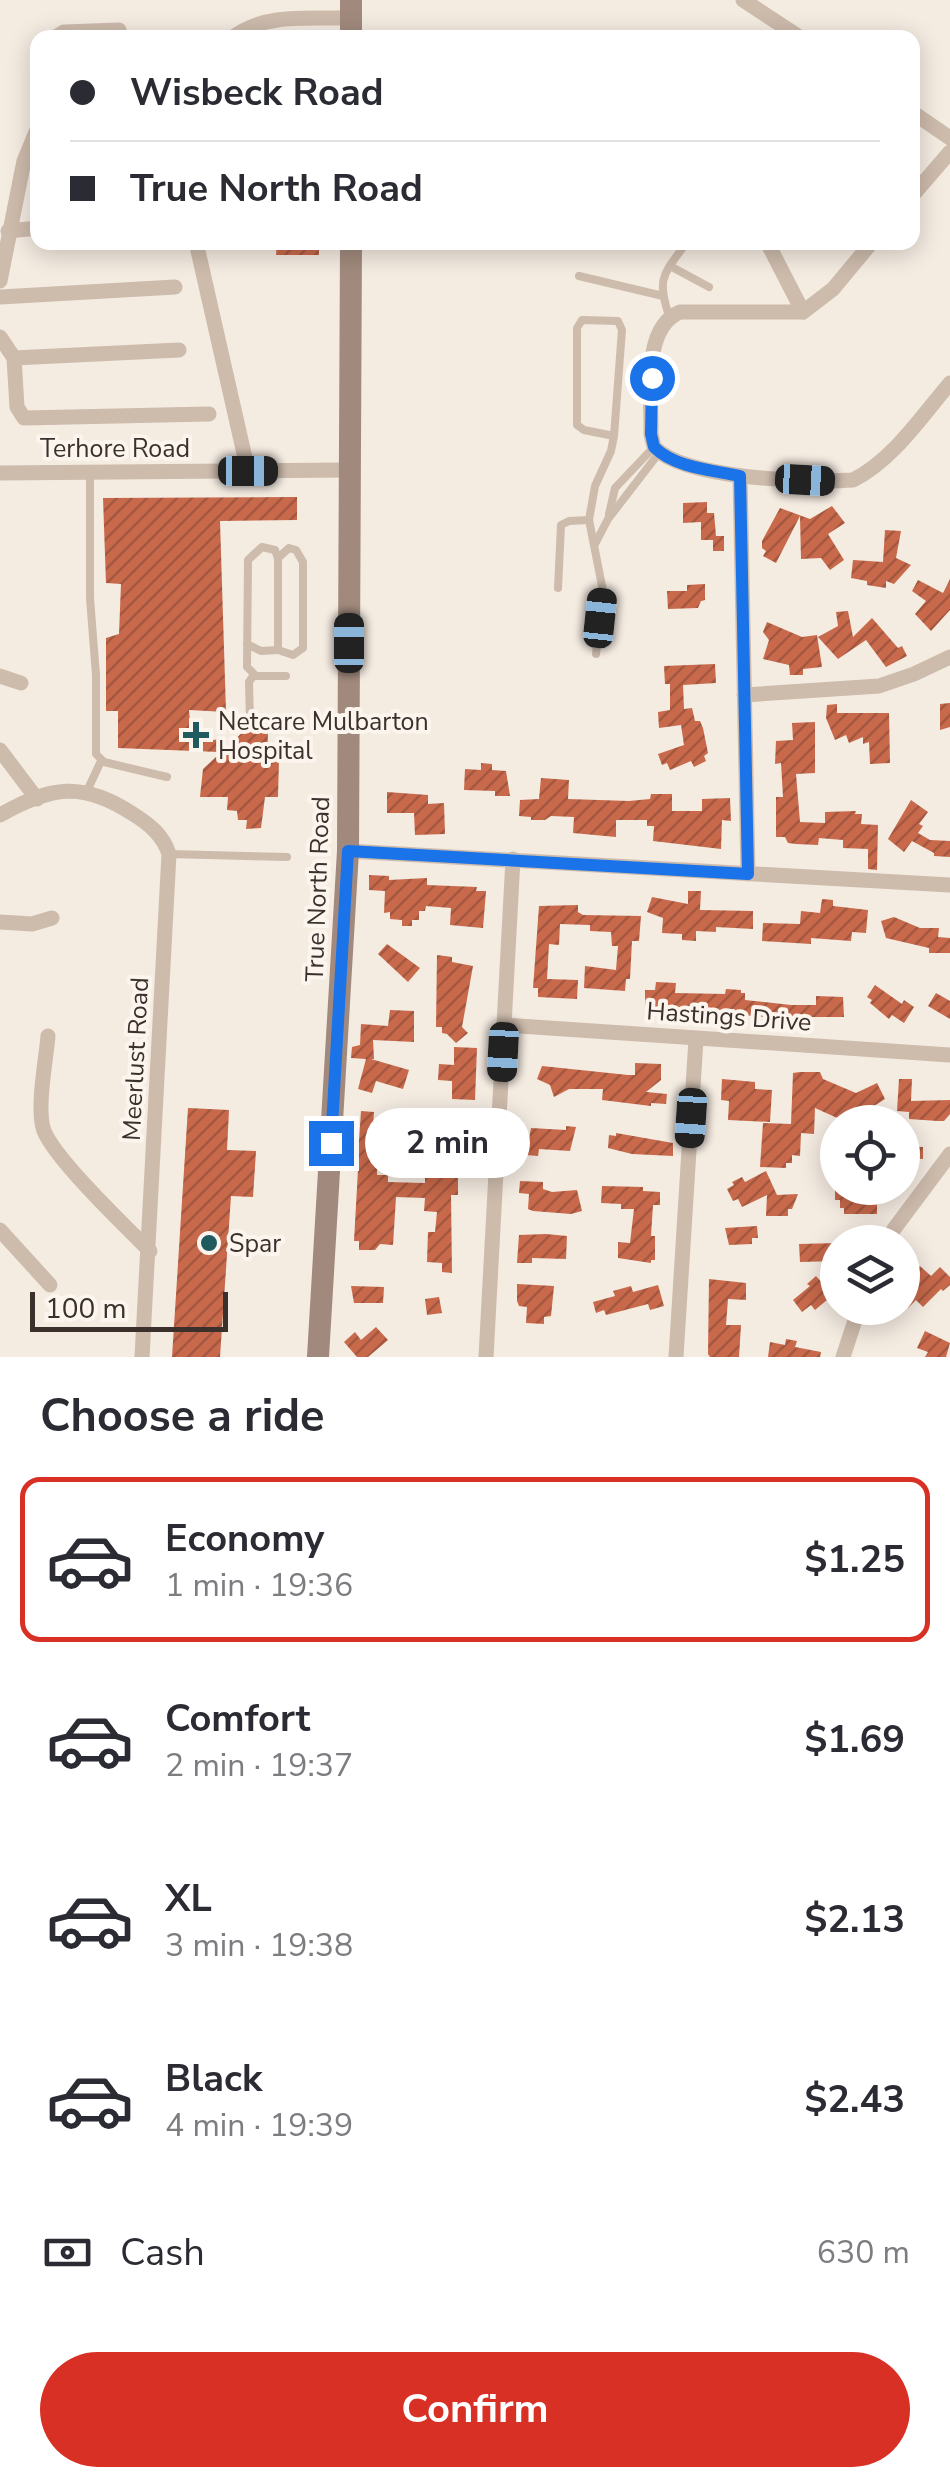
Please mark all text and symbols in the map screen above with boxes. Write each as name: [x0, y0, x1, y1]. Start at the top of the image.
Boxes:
text: Wisbeck Road: [130, 67, 384, 118]
text: True North Road: [130, 163, 423, 214]
route start: [630, 356, 675, 401]
street label: Terhore Road: [40, 432, 190, 466]
car: [218, 456, 278, 486]
car: [774, 463, 836, 497]
car: [582, 587, 618, 649]
car: [334, 613, 364, 673]
place label: Netcare Mulbarton Hospital: [218, 705, 429, 768]
marker: Netcare Mulbarton Hospital: [183, 722, 209, 748]
street label: True North Road: [298, 796, 338, 982]
street label: Meerlust Road: [115, 976, 157, 1142]
street label: Hastings Drive: [645, 994, 813, 1040]
car: [486, 1021, 520, 1083]
car: [674, 1087, 708, 1149]
map controls: [820, 1105, 920, 1325]
button: locate: [820, 1105, 920, 1205]
callout: 2 min: [366, 1108, 531, 1178]
route end: [309, 1121, 354, 1166]
text: 2 min: [406, 1121, 489, 1164]
button: layers: [820, 1225, 920, 1325]
place label: Spar: [229, 1227, 281, 1261]
marker: Spar: [198, 1232, 220, 1254]
scale bar: [30, 1287, 228, 1332]
text: 100 m: [45, 1290, 127, 1328]
text: Choose a ride: [40, 1386, 325, 1447]
text: Economy: [165, 1513, 324, 1564]
icon: car: [45, 1515, 135, 1605]
text: $1.25: [804, 1534, 905, 1585]
text: 1 min · 19:36: [165, 1564, 353, 1607]
text: Comfort: [165, 1693, 310, 1744]
icon: car: [45, 1695, 135, 1785]
text: $1.69: [804, 1714, 905, 1765]
text: 2 min · 19:37: [165, 1744, 353, 1787]
text: XL: [165, 1873, 212, 1924]
icon: car: [45, 1875, 135, 1965]
text: $2.13: [804, 1894, 905, 1945]
text: 3 min · 19:38: [165, 1924, 353, 1967]
text: Black: [165, 2053, 262, 2104]
icon: car: [45, 2055, 135, 2145]
text: $2.43: [804, 2074, 905, 2125]
text: 4 min · 19:39: [165, 2104, 353, 2147]
icon: cash: [40, 2225, 95, 2280]
text: Cash: [120, 2227, 205, 2278]
text: 630 m: [817, 2231, 910, 2274]
button: Confirm: [40, 2352, 910, 2467]

